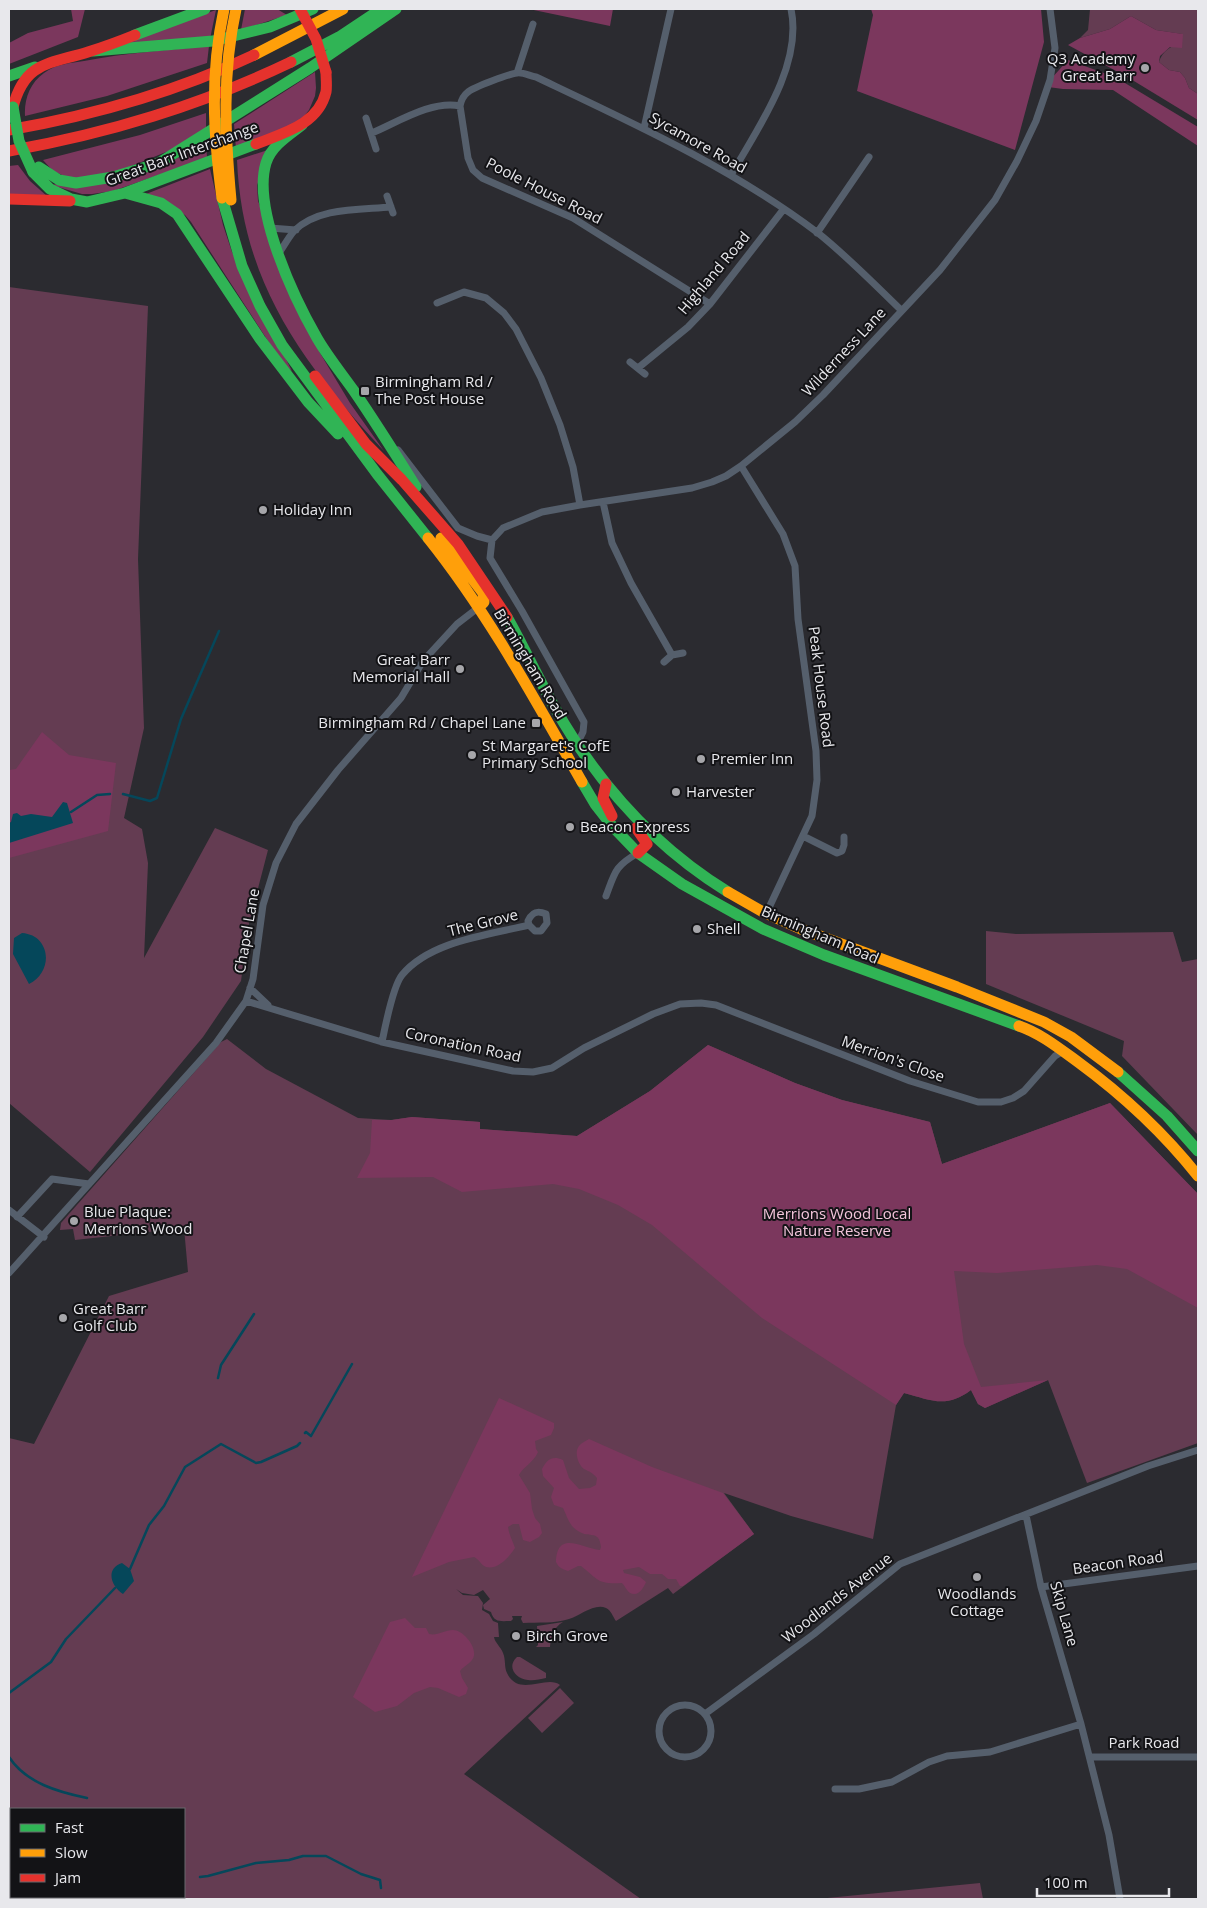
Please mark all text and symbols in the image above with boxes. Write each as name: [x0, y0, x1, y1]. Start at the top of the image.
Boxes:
place label: Q3 Academy Great Barr: [1047, 48, 1135, 85]
marker: Q3 Academy Great Barr: [1139, 62, 1151, 74]
street label: Sycamore Road: [646, 107, 751, 177]
street label: Great Barr Interchange: [103, 116, 261, 190]
street label: Poole House Road: [483, 152, 606, 228]
street label: Highland Road: [673, 227, 754, 318]
street label: Wilderness Lane: [797, 303, 890, 400]
place label: Birmingham Rd / The Post House: [375, 371, 493, 408]
marker: Birmingham Rd / The Post House: [359, 385, 371, 397]
place label: Holiday Inn: [273, 499, 352, 519]
marker: Holiday Inn: [257, 504, 269, 516]
street label: Birmingham Road: [490, 604, 572, 723]
street label: Peak House Road: [805, 625, 839, 749]
place label: Great Barr Memorial Hall: [352, 649, 450, 686]
marker: Great Barr Memorial Hall: [454, 663, 466, 675]
place label: Birmingham Rd / Chapel Lane: [318, 712, 526, 732]
marker: Birmingham Rd / Chapel Lane: [530, 717, 542, 729]
place label: St Margaret's CofE Primary School: [482, 735, 610, 772]
place label: Premier Inn: [711, 748, 793, 768]
marker: St Margaret's CofE Primary School: [466, 749, 478, 761]
marker: Premier Inn: [695, 753, 707, 765]
place label: Harvester: [686, 781, 755, 801]
marker: Harvester: [670, 786, 682, 798]
place label: Beacon Express: [580, 816, 690, 836]
marker: Beacon Express: [564, 821, 576, 833]
street label: Chapel Lane: [229, 887, 263, 975]
street label: Birmingham Road: [759, 900, 882, 968]
street label: The Grove: [446, 904, 520, 940]
place label: Shell: [707, 918, 740, 938]
marker: Shell: [691, 923, 703, 935]
street label: Coronation Road: [403, 1022, 523, 1066]
street label: Merrion's Close: [839, 1030, 948, 1086]
place label: Blue Plaque: Merrions Wood: [84, 1201, 192, 1238]
park label: Merrions Wood Local Nature Reserve: [763, 1203, 911, 1240]
marker: Blue Plaque: Merrions Wood: [68, 1215, 80, 1227]
place label: Great Barr Golf Club: [73, 1298, 146, 1335]
marker: Great Barr Golf Club: [57, 1312, 69, 1324]
street label: Beacon Road: [1071, 1546, 1165, 1578]
street label: Woodlands Avenue: [777, 1548, 896, 1647]
marker: Woodlands Cottage: [971, 1571, 983, 1583]
street label: Skip Lane: [1046, 1579, 1084, 1649]
place label: Woodlands Cottage: [938, 1583, 1016, 1620]
place label: Birch Grove: [526, 1625, 608, 1645]
marker: Birch Grove: [510, 1630, 522, 1642]
street label: Park Road: [1108, 1732, 1180, 1752]
legend: [10, 1808, 185, 1898]
text: Fast: [55, 1817, 84, 1837]
text: Slow: [55, 1842, 88, 1862]
scale bar: [1037, 1866, 1170, 1898]
text: Jam: [53, 1867, 81, 1887]
text: 100 m: [1044, 1872, 1088, 1892]

